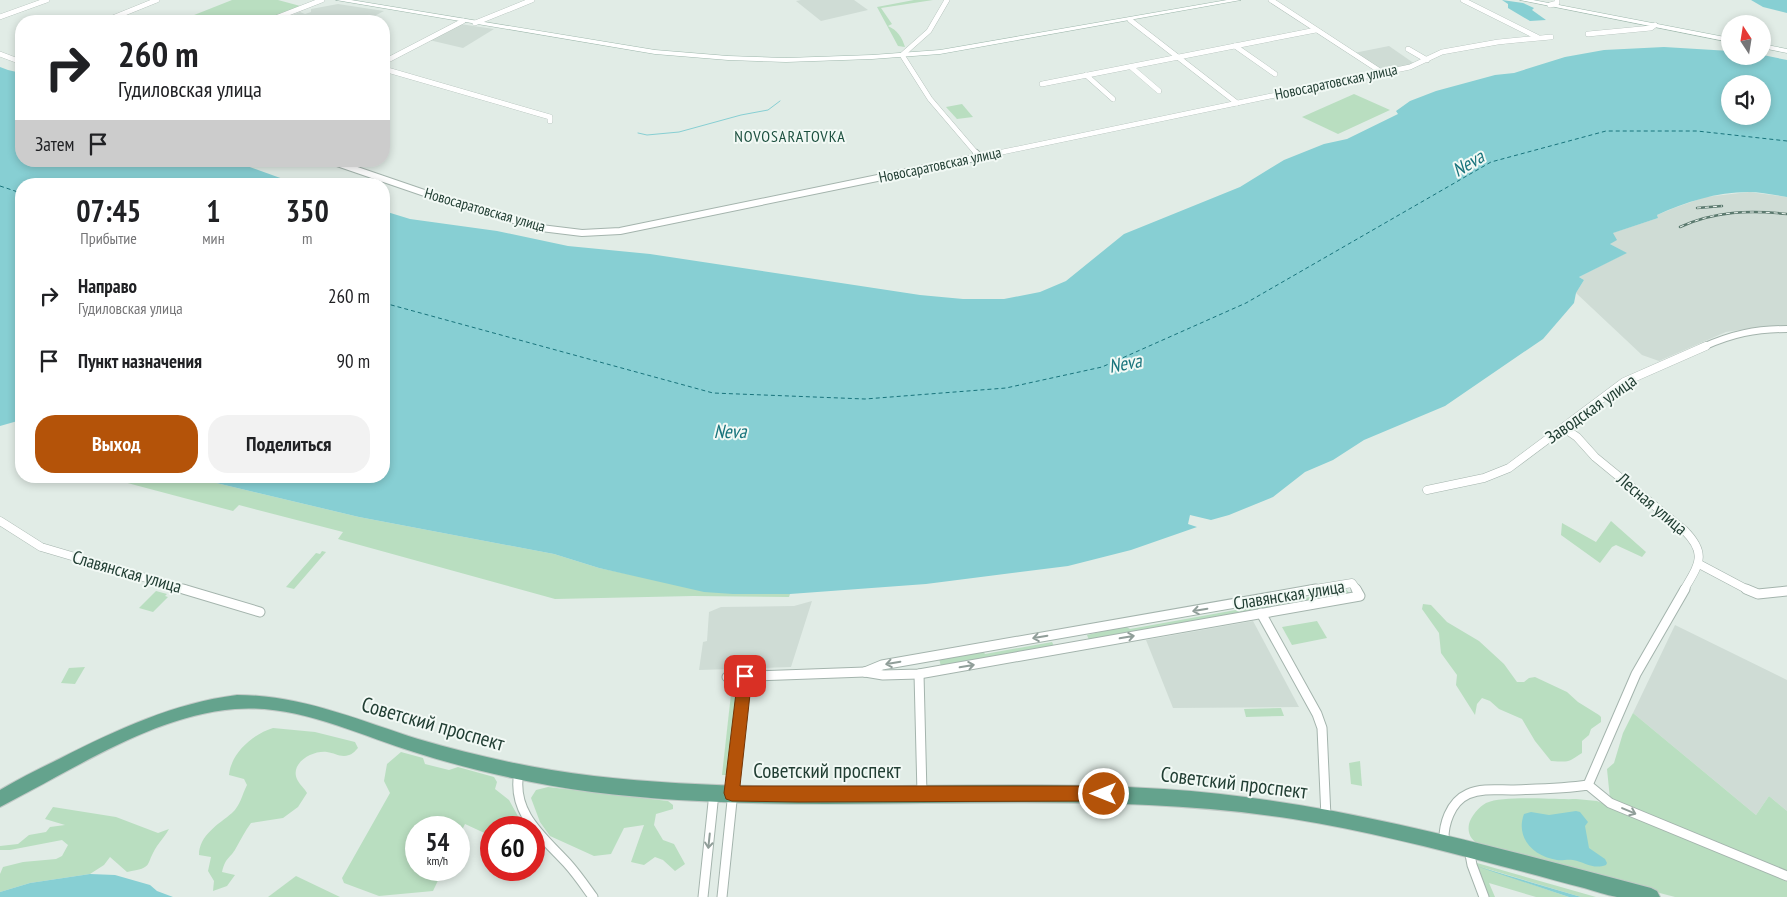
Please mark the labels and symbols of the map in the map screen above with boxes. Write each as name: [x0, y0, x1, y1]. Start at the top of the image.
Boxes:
north arrow: [1721, 15, 1771, 65]
street label: Новосаратовская улица: [1273, 59, 1399, 104]
district label: NOVOSARATOVKA: [734, 126, 846, 146]
street label: Новосаратовская улица: [877, 142, 1003, 187]
water label: Neva: [1448, 144, 1489, 182]
street label: Новосаратовская улица: [422, 183, 548, 236]
water label: Neva: [1107, 348, 1145, 378]
street label: Заводская улица: [1541, 369, 1641, 448]
water label: Neva: [714, 419, 748, 443]
street label: Лесная улица: [1611, 467, 1692, 540]
street label: Славянская улица: [70, 545, 184, 598]
street label: Славянская улица: [1232, 574, 1346, 615]
one-way arrow: [1193, 605, 1209, 615]
one-way arrow: [1118, 631, 1134, 641]
one-way arrow: [1033, 632, 1049, 642]
pin: [724, 655, 766, 697]
one-way arrow: [885, 658, 901, 668]
one-way arrow: [958, 660, 974, 670]
street label: Советский проспект: [359, 690, 508, 757]
street label: Советский проспект: [753, 757, 901, 784]
street label: Советский проспект: [1159, 760, 1309, 805]
position arrow: [1077, 767, 1129, 819]
one-way arrow: [1621, 806, 1636, 816]
speed limit sign: 60: [480, 816, 545, 881]
one-way arrow: [704, 833, 714, 849]

